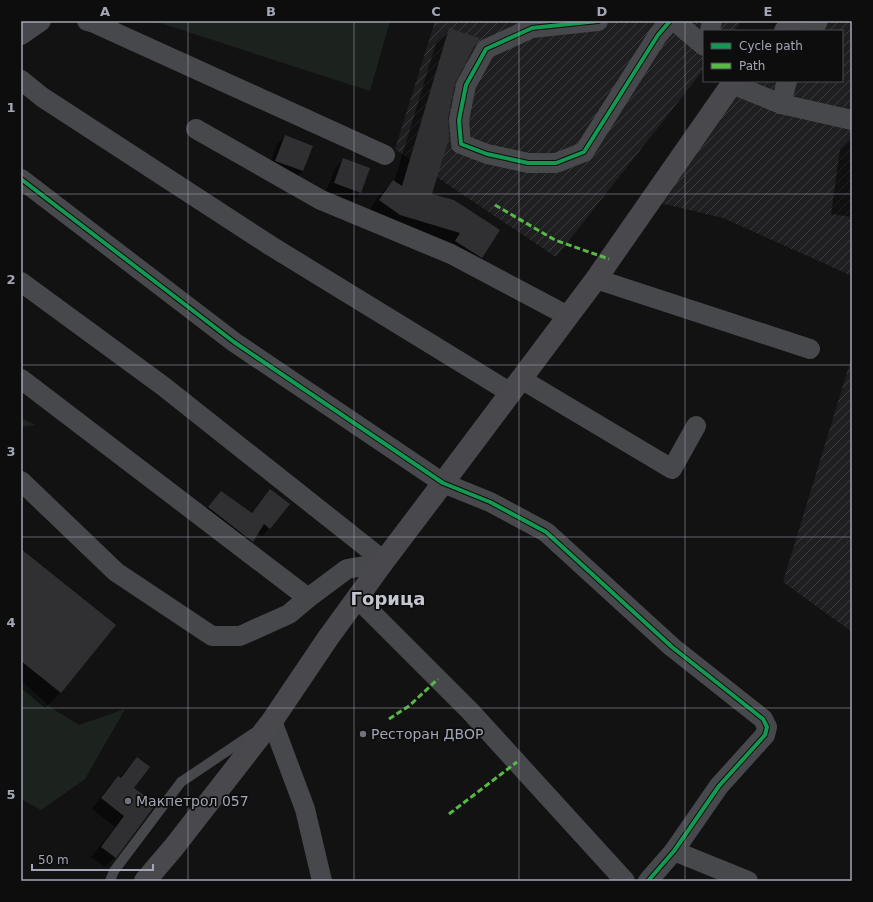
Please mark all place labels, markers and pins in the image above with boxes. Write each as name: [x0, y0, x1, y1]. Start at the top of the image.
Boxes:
place label: Ресторан ДВОР: [371, 726, 484, 742]
marker: Ресторан ДВОР: [358, 729, 368, 739]
place label: Макпетрол 057: [136, 793, 249, 809]
marker: Макпетрол 057: [123, 796, 133, 806]

